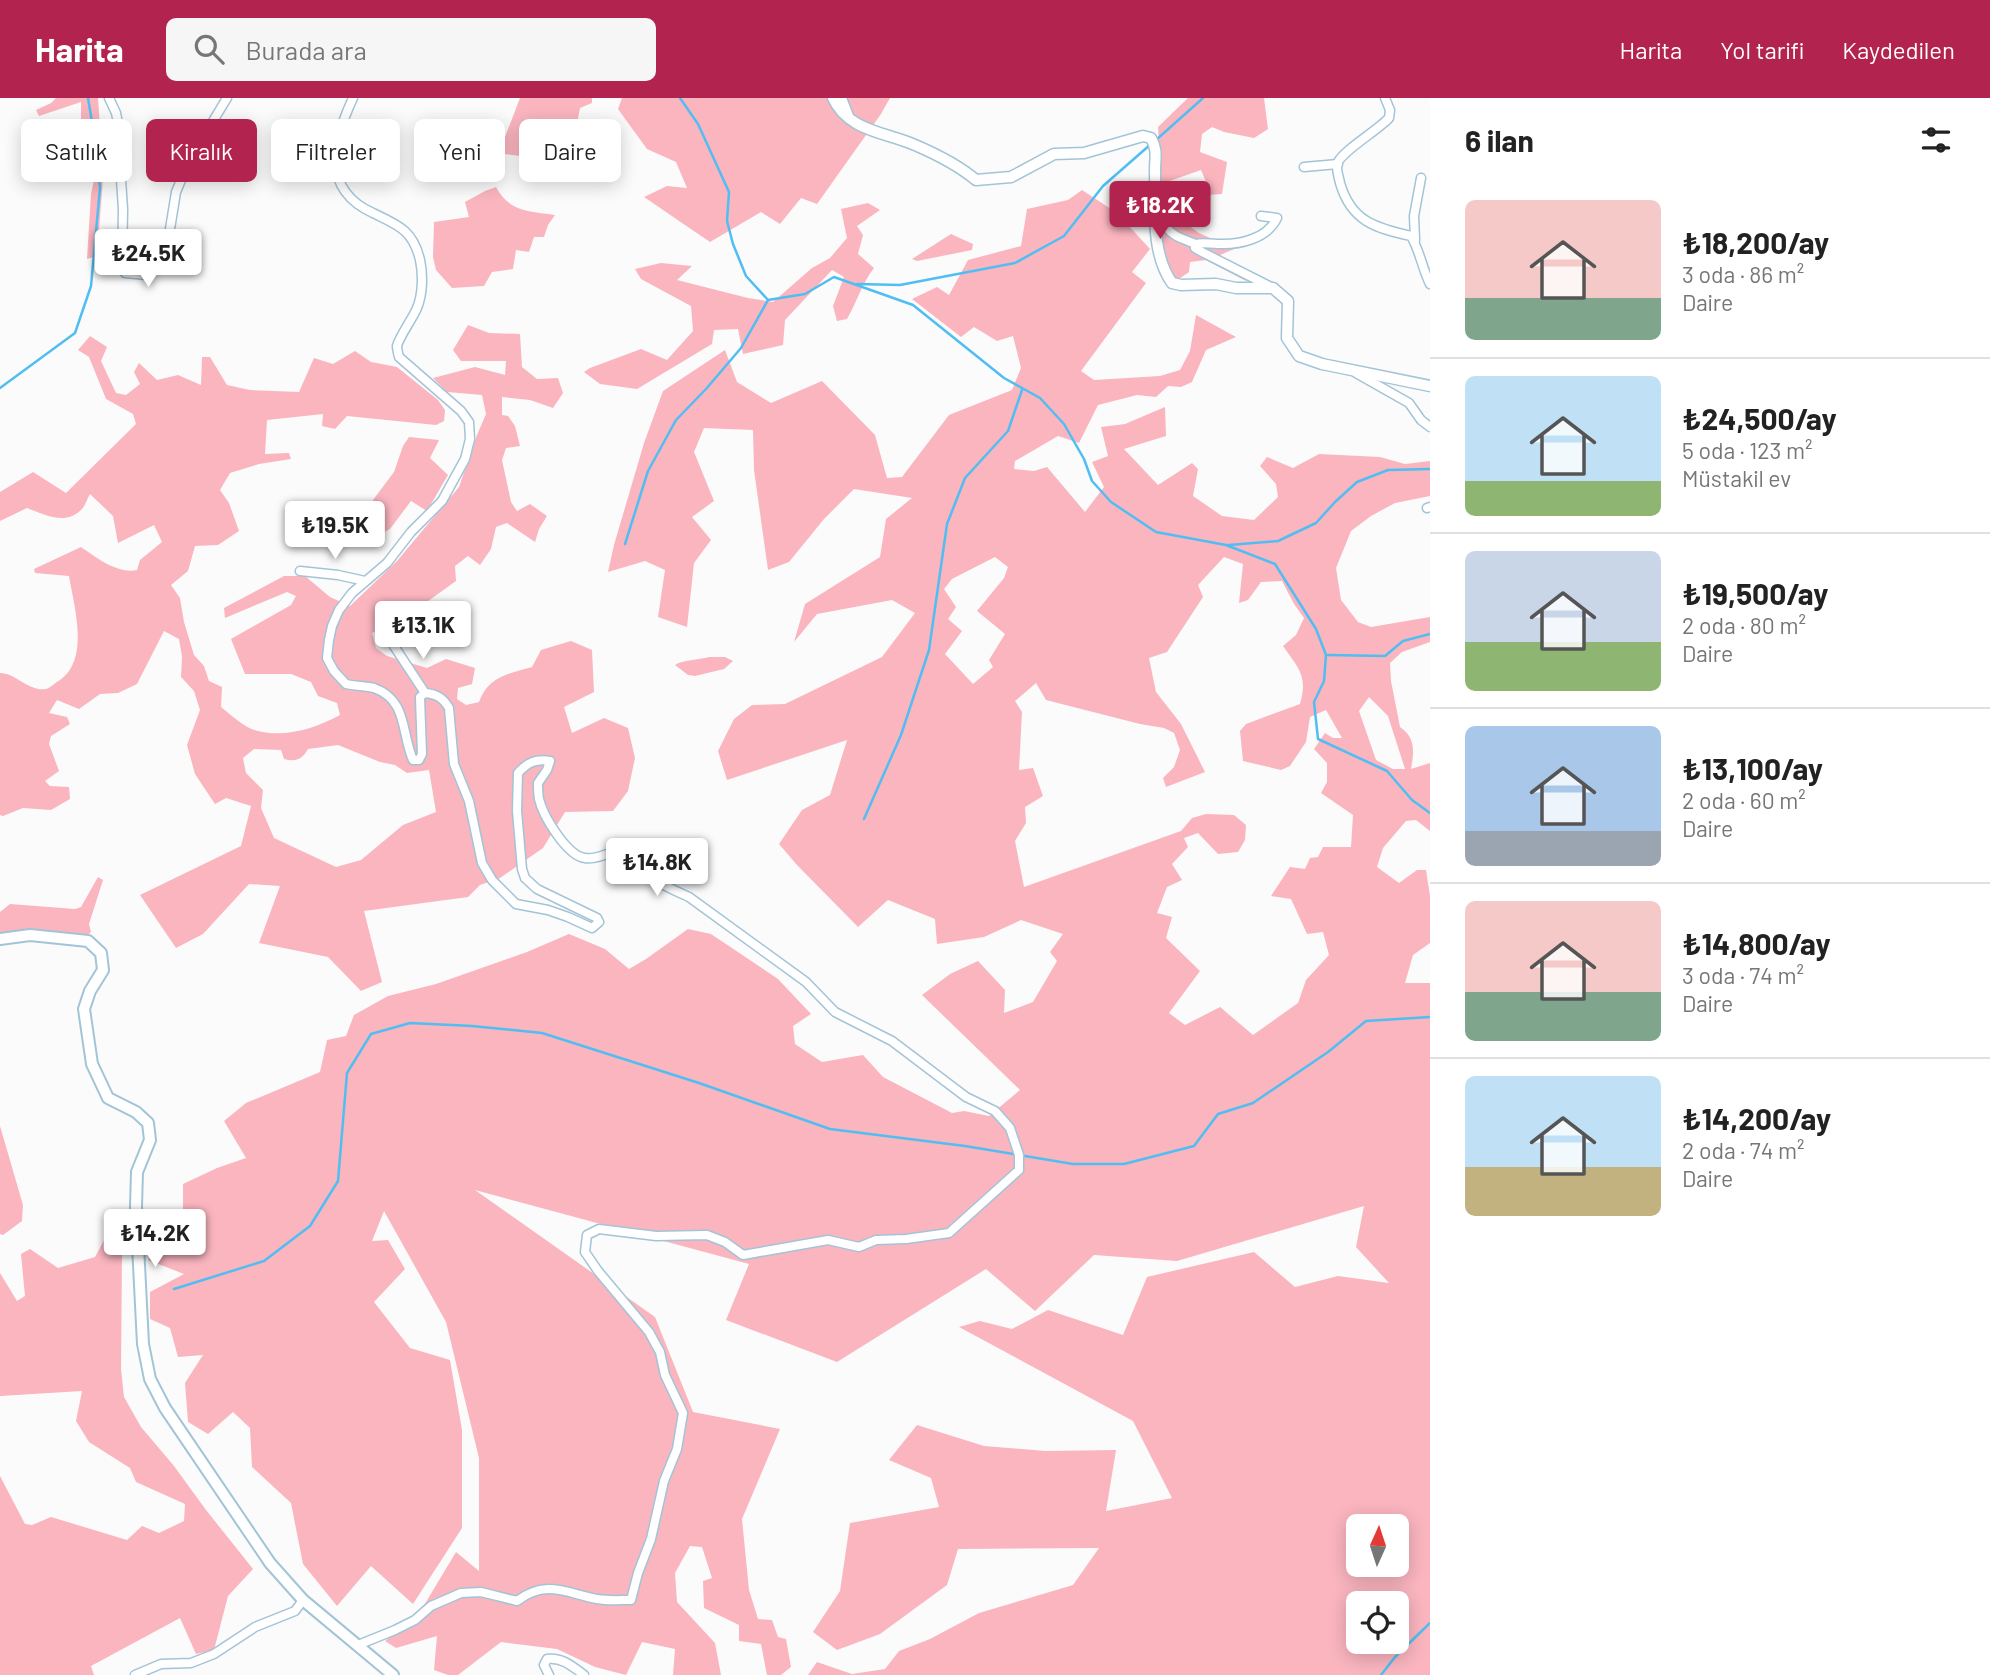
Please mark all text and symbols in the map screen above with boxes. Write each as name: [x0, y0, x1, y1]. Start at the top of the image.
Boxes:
search box: [166, 18, 656, 81]
text: Harita: [35, 29, 124, 69]
icon: search: [190, 30, 228, 68]
text: Burada ara: [246, 34, 367, 65]
text: Harita: [1619, 35, 1682, 64]
text: Yol tarifi: [1720, 35, 1804, 64]
text: Kaydedilen: [1842, 35, 1955, 64]
chip: Satılık: [21, 119, 132, 182]
chip: Kiralık: [146, 119, 257, 182]
chip: Filtreler: [271, 119, 400, 182]
chip: Yeni: [414, 119, 505, 182]
chip: Daire: [519, 119, 621, 182]
icon: filters: [1917, 121, 1955, 159]
text: 6 ilan: [1465, 122, 1534, 158]
pin: ₺18.2K: [1103, 181, 1217, 241]
text: ₺18.2K: [1126, 190, 1194, 218]
text: ₺18,200/ay: [1682, 224, 1829, 260]
icon: home: [1521, 228, 1605, 312]
pin: ₺24.5K: [91, 230, 205, 289]
text: ₺24.5K: [111, 238, 185, 266]
text: 3 oda · 86 m²: [1682, 260, 1804, 288]
text: Daire: [1682, 288, 1733, 316]
text: ₺24,500/ay: [1682, 400, 1837, 436]
icon: home: [1521, 404, 1605, 488]
text: 5 oda · 123 m²: [1682, 436, 1813, 464]
text: Müstakil ev: [1682, 464, 1791, 492]
pin: ₺19.5K: [278, 502, 392, 561]
text: ₺19.5K: [301, 510, 369, 538]
text: ₺19,500/ay: [1682, 575, 1828, 611]
icon: home: [1521, 579, 1605, 663]
pin: ₺13.1K: [366, 602, 480, 661]
text: ₺13.1K: [391, 610, 455, 638]
text: 2 oda · 80 m²: [1682, 611, 1806, 639]
text: Daire: [1682, 639, 1733, 667]
text: ₺13,100/ay: [1682, 750, 1823, 786]
icon: home: [1521, 754, 1605, 838]
text: 2 oda · 60 m²: [1682, 786, 1806, 814]
text: Daire: [1682, 814, 1733, 842]
pin: ₺14.8K: [600, 838, 714, 898]
text: ₺14.8K: [622, 847, 692, 875]
text: ₺14,800/ay: [1682, 925, 1831, 961]
icon: home: [1521, 929, 1605, 1013]
text: 3 oda · 74 m²: [1682, 961, 1804, 989]
text: Daire: [1682, 989, 1733, 1017]
text: ₺14,200/ay: [1682, 1100, 1831, 1136]
icon: home: [1521, 1104, 1605, 1188]
text: 2 oda · 74 m²: [1682, 1136, 1804, 1164]
text: Daire: [1682, 1164, 1733, 1192]
pin: ₺14.2K: [98, 1210, 212, 1269]
text: ₺14.2K: [120, 1218, 190, 1246]
north arrow: [1346, 1514, 1409, 1577]
map controls: [1346, 1514, 1409, 1654]
button: locate: [1346, 1591, 1409, 1654]

